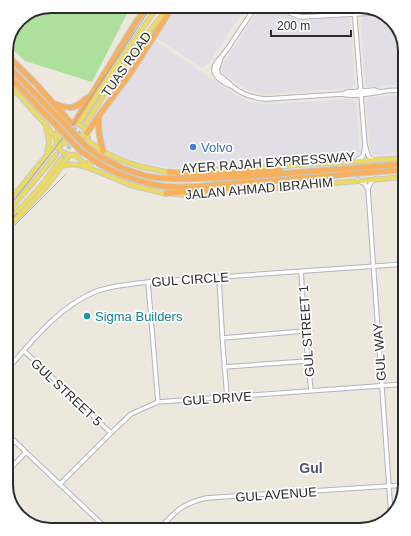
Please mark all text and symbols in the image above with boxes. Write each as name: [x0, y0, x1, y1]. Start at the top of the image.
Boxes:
scale bar: [271, 12, 351, 38]
text: 200 m: [277, 19, 310, 33]
street label: TUAS ROAD: [99, 29, 154, 100]
place label: Volvo: [201, 140, 233, 155]
marker: Volvo: [188, 142, 198, 152]
street label: AYER RAJAH EXPRESSWAY: [181, 149, 356, 176]
street label: JALAN AHMAD IBRAHIM: [185, 175, 333, 202]
street label: GUL CIRCLE: [151, 269, 230, 290]
street label: GUL STREET 1: [296, 285, 317, 377]
place label: Sigma Builders: [95, 309, 183, 324]
marker: Sigma Builders: [82, 311, 92, 321]
street label: GUL WAY: [370, 322, 389, 381]
street label: GUL STREET 5: [28, 356, 105, 429]
street label: GUL DRIVE: [182, 389, 253, 408]
district label: Gul: [299, 460, 323, 476]
street label: GUL AVENUE: [235, 484, 318, 505]

